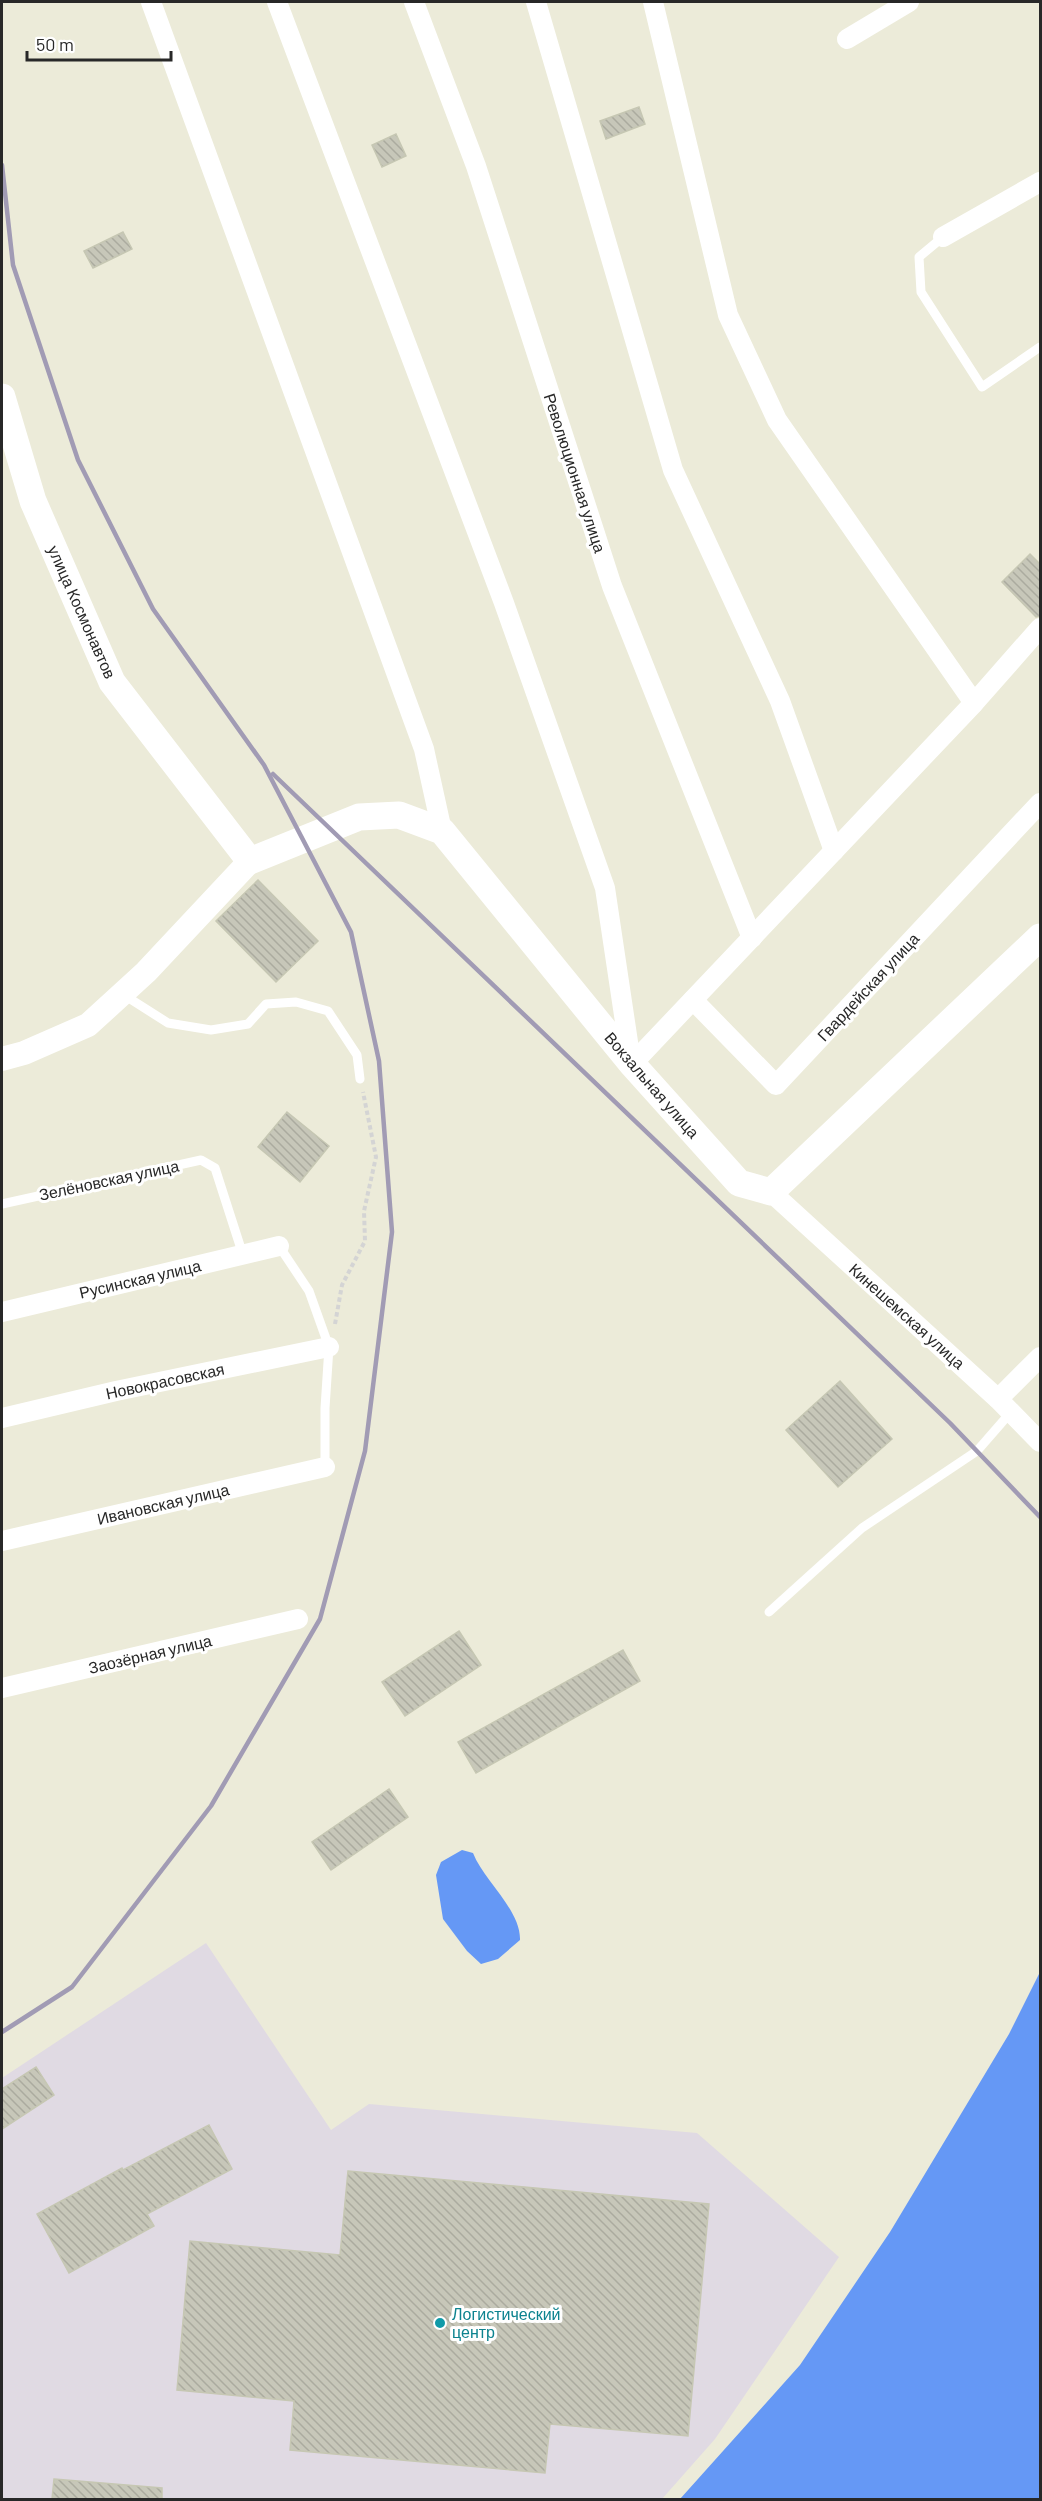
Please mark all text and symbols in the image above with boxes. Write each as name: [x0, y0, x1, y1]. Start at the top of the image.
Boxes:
scale bar: [27, 24, 171, 62]
text: 50 m: [36, 33, 74, 55]
street label: Революционная улица: [541, 391, 610, 555]
street label: улица Космонавтов: [45, 542, 120, 681]
street label: Гвардейская улица: [813, 929, 923, 1045]
street label: Вокзальная улица: [601, 1028, 704, 1142]
street label: Зелёновская улица: [37, 1155, 181, 1204]
street label: Русинская улица: [77, 1255, 203, 1302]
street label: Кинешемская улица: [846, 1259, 969, 1373]
street label: Новокрасовская: [104, 1359, 226, 1402]
street label: Ивановская улица: [95, 1479, 231, 1528]
street label: Заозёрная улица: [86, 1630, 214, 1677]
place label: Логистический центр: [452, 2304, 561, 2341]
marker: Логистический центр: [433, 2316, 447, 2330]

